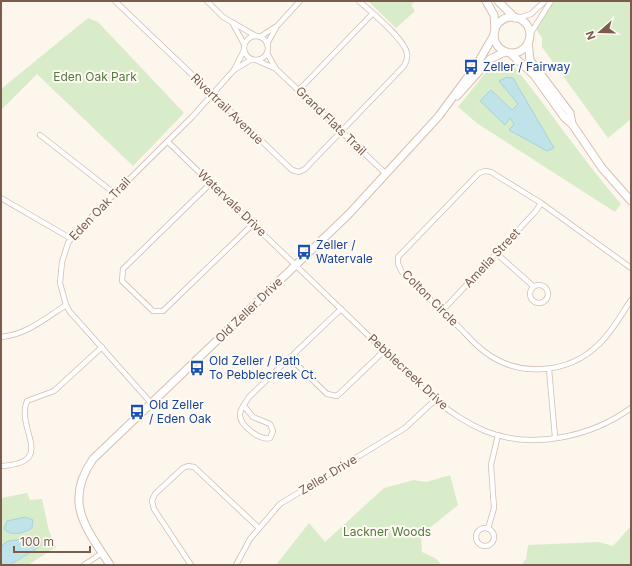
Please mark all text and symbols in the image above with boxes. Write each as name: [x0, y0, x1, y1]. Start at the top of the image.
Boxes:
north arrow: [580, 12, 620, 52]
text: N: [583, 29, 599, 42]
bus stop icon: Zeller / Fairway: [462, 58, 480, 76]
place label: Zeller / Fairway: [483, 59, 570, 74]
park label: Eden Oak Park: [53, 69, 137, 84]
street label: Rivertrail Avenue: [188, 70, 267, 147]
street label: Grand Flats Trail: [293, 83, 370, 158]
street label: Watervale Drive: [195, 166, 270, 239]
street label: Eden Oak Trail: [66, 174, 134, 243]
street label: Amelia Street: [460, 225, 523, 290]
place label: Zeller / Watervale: [316, 237, 373, 266]
bus stop icon: Zeller / Watervale: [295, 243, 313, 261]
street label: Colton Circle: [399, 266, 462, 329]
street label: Old Zeller Drive: [212, 274, 285, 346]
street label: Pebblecreek Drive: [365, 331, 452, 413]
place label: Old Zeller / Path To Pebblecreek Ct.: [209, 353, 317, 382]
bus stop icon: Old Zeller / Path To Pebblecreek Ct.: [188, 359, 206, 377]
place label: Old Zeller / Eden Oak: [149, 397, 212, 426]
bus stop icon: Old Zeller / Eden Oak: [128, 403, 146, 421]
street label: Zeller Drive: [296, 451, 359, 498]
park label: Lackner Woods: [343, 524, 431, 539]
scale bar: [14, 528, 90, 554]
text: 100 m: [20, 534, 54, 549]

